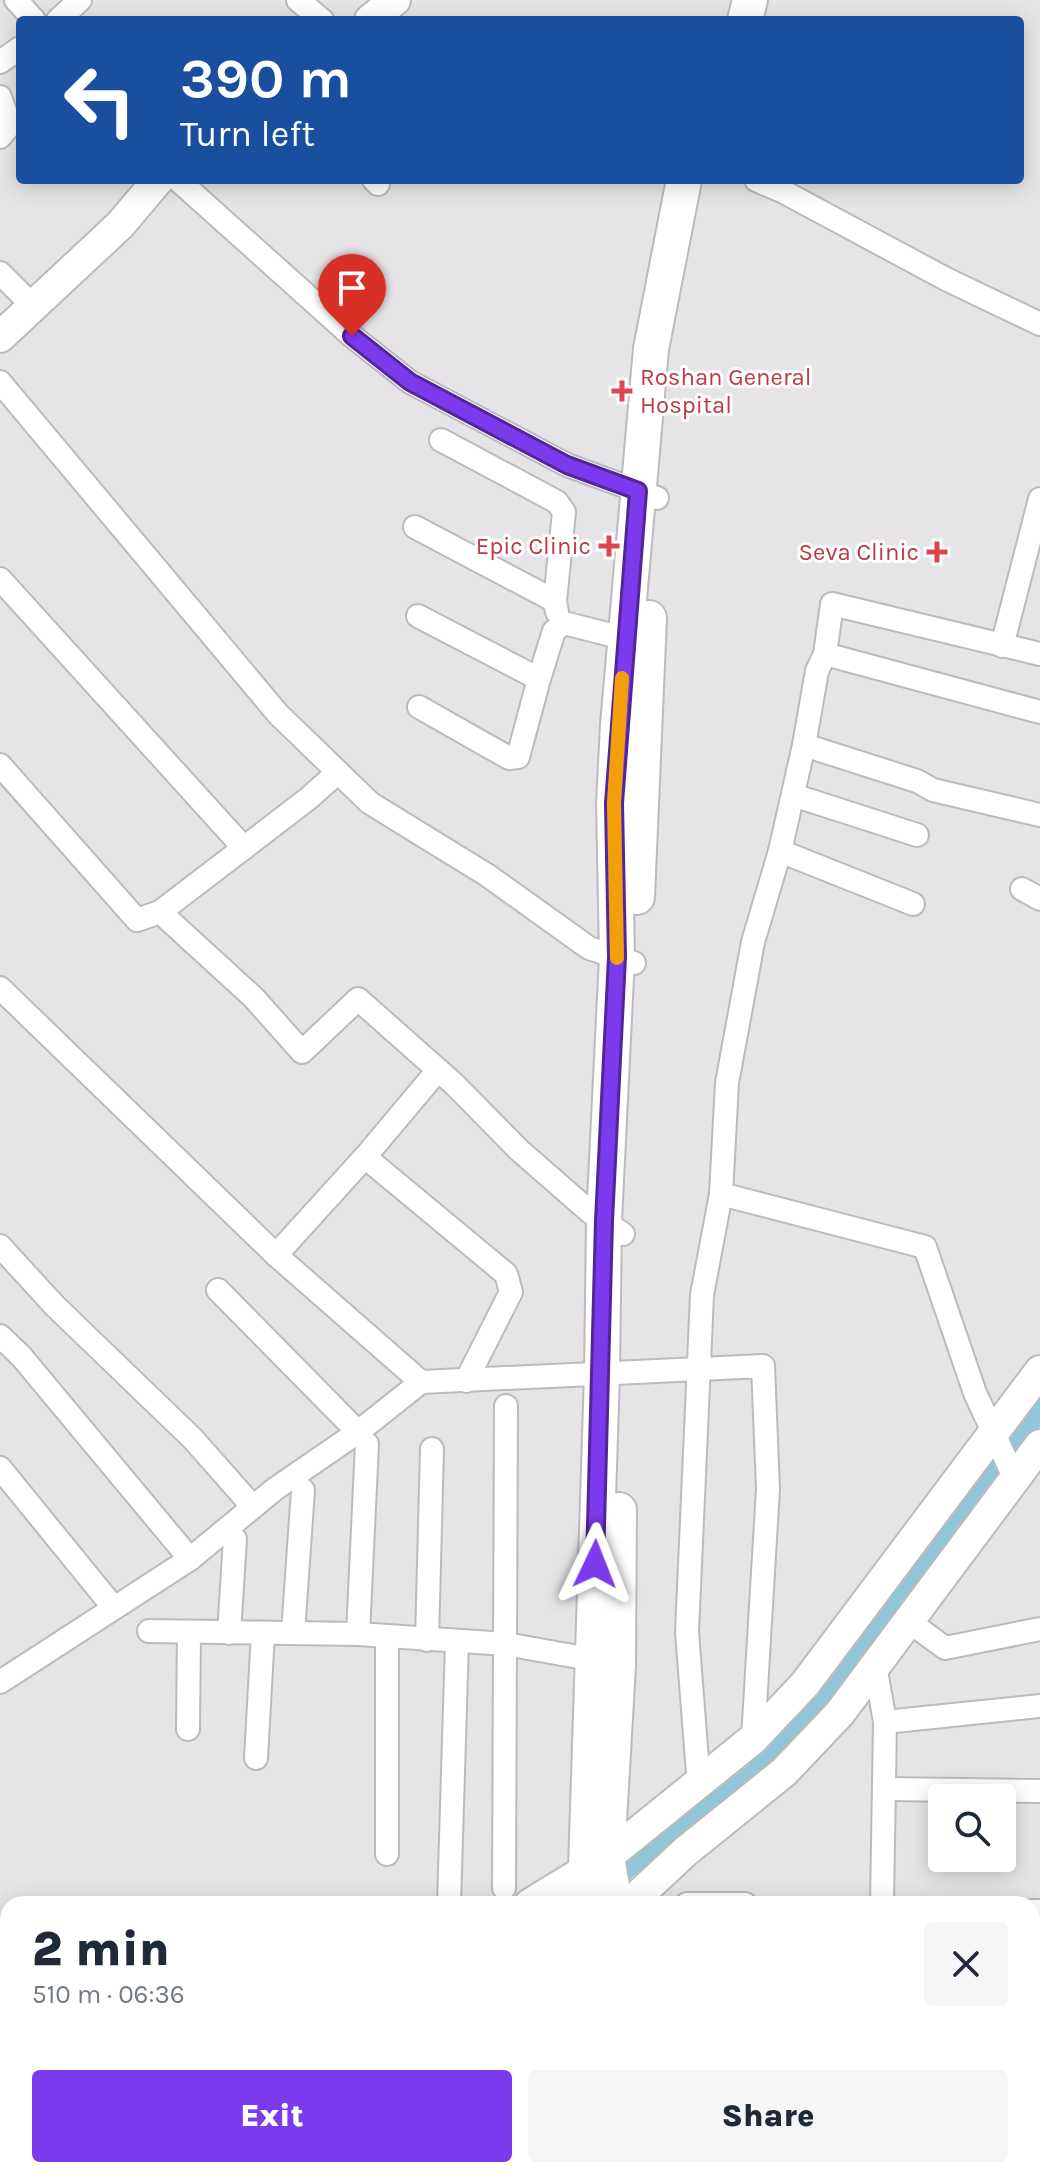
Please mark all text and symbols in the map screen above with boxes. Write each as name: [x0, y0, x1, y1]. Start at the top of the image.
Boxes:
text: 390 m: [180, 46, 352, 111]
icon: left: [48, 48, 152, 152]
text: Turn left: [180, 113, 315, 155]
pin: [318, 254, 386, 336]
icon: arrive: [330, 266, 374, 310]
place label: Roshan General Hospital: [640, 363, 812, 419]
marker: Roshan General Hospital: [611, 380, 633, 402]
place label: Epic Clinic: [476, 532, 591, 560]
marker: Epic Clinic: [598, 535, 620, 557]
place label: Seva Clinic: [799, 538, 919, 566]
marker: Seva Clinic: [926, 541, 948, 563]
position arrow: [553, 1522, 637, 1606]
map controls: [928, 1784, 1016, 1872]
button: search: [928, 1784, 1016, 1872]
text: 2 min: [32, 1921, 170, 1977]
button: close: [924, 1922, 1008, 2006]
text: 510 m · 06:36: [32, 1979, 185, 2010]
button: Exit: [32, 2070, 512, 2162]
button: Share: [528, 2070, 1008, 2162]

